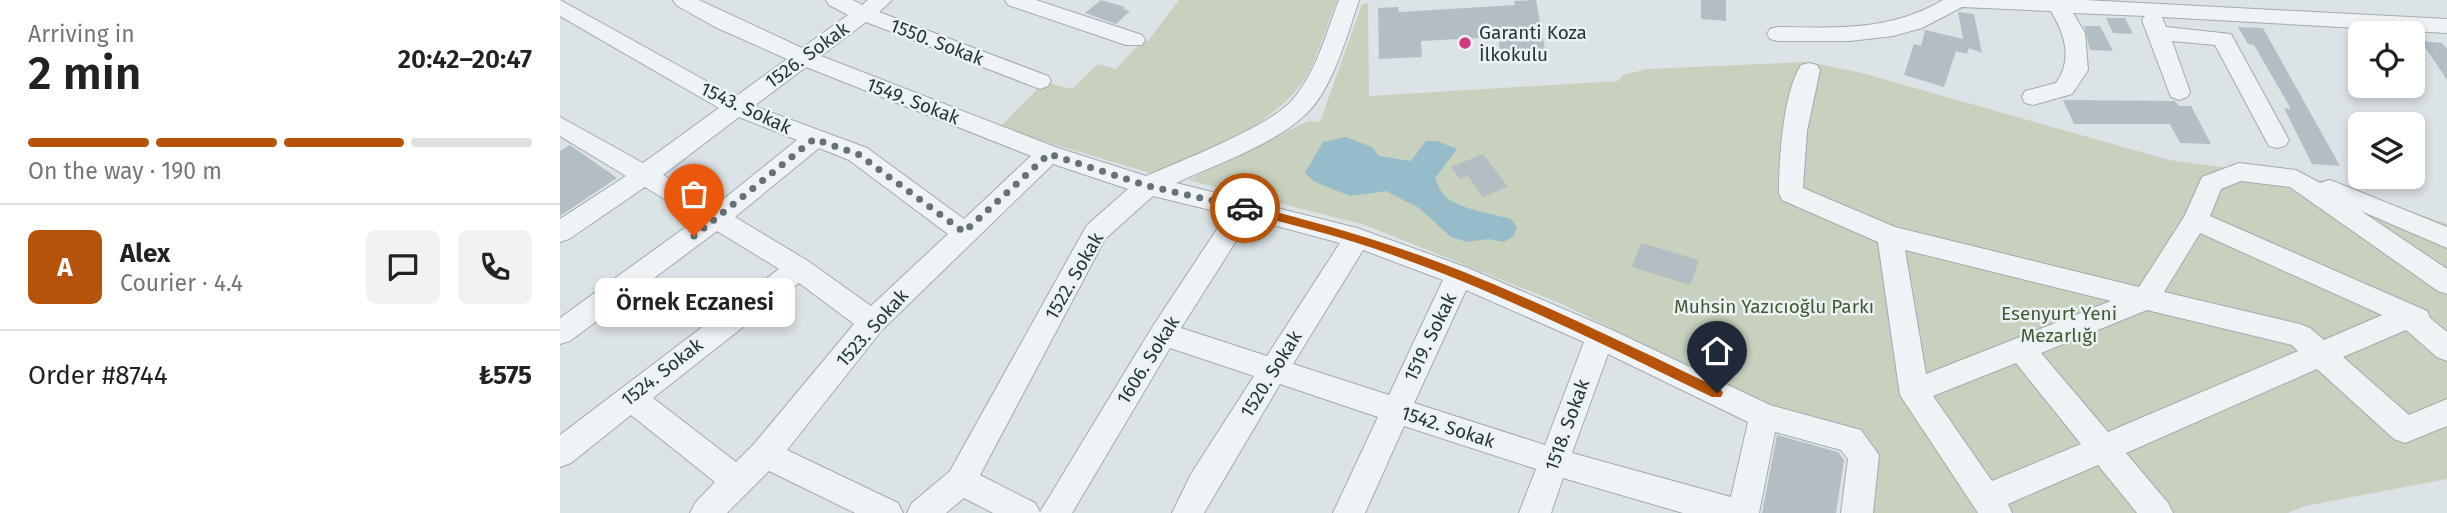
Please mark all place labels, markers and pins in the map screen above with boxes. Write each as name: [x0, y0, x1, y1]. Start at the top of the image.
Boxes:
place label: Garanti Koza İlkokulu: [1479, 21, 1587, 66]
marker: Garanti Koza İlkokulu: [1457, 35, 1473, 51]
pin: [664, 164, 724, 236]
callout: Örnek Eczanesi: [594, 278, 794, 327]
pin: [1687, 321, 1747, 393]

